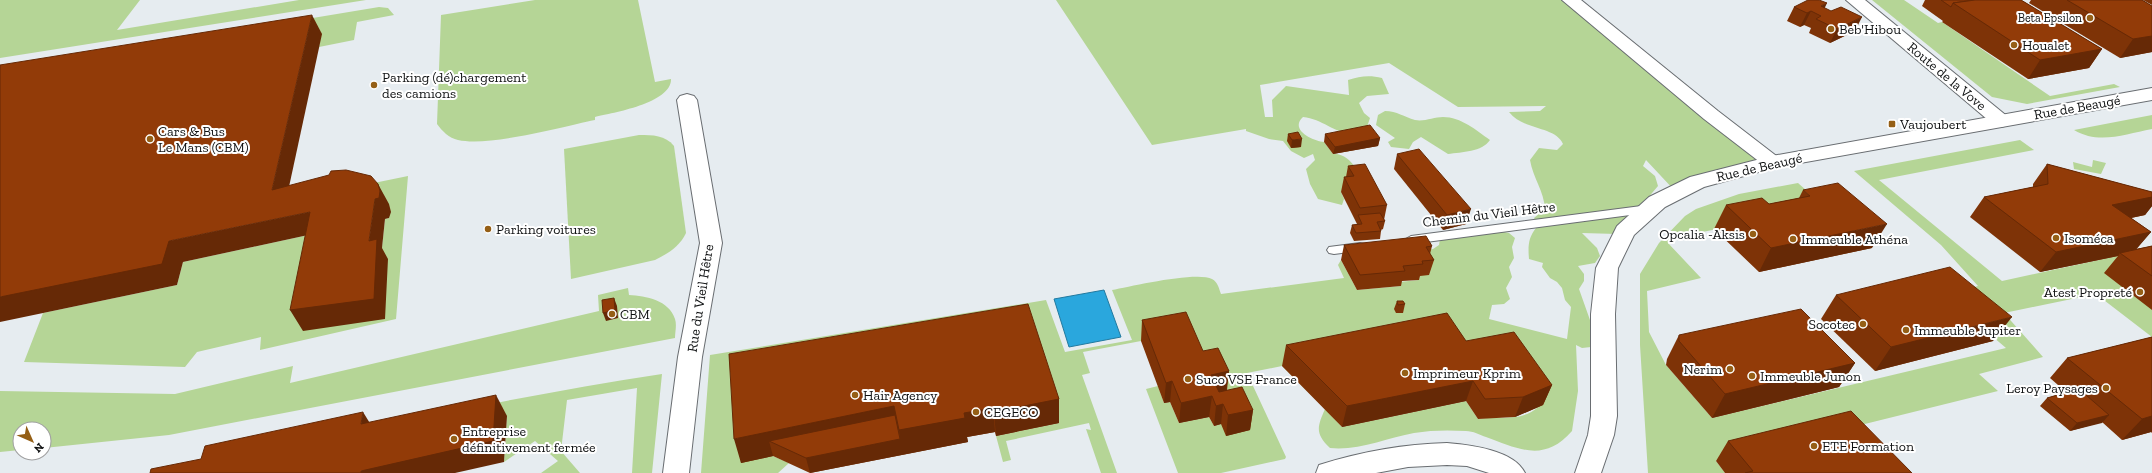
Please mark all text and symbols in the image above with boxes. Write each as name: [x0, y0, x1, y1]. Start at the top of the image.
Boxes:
place label: Beta Epsilon: [2018, 11, 2082, 25]
marker: Beta Epsilon: [2085, 13, 2095, 23]
place label: Beb'Hibou: [1839, 21, 1901, 38]
marker: Beb'Hibou: [1826, 24, 1836, 34]
place label: Houalet: [2022, 37, 2070, 54]
street label: Route de la Vove: [1904, 38, 1990, 115]
marker: Houalet: [2009, 40, 2019, 50]
place label: Parking (dé)chargement des camions: [382, 69, 527, 102]
marker: Parking (dé)chargement des camions: [369, 80, 379, 90]
street label: Rue de Beaugé: [2032, 91, 2122, 123]
place label: Vaujoubert: [1899, 116, 1967, 133]
marker: Vaujoubert: [1887, 119, 1897, 129]
place label: Cars & Bus Le Mans (CBM): [158, 123, 249, 156]
marker: Cars & Bus Le Mans (CBM): [145, 134, 155, 144]
street label: Rue de Beaugé: [1715, 149, 1804, 186]
street label: Chemin du Vieil Hêtre: [1422, 198, 1557, 231]
place label: Parking voitures: [496, 221, 596, 238]
marker: Parking voitures: [483, 224, 493, 234]
place label: Opcalia -Aksis: [1659, 226, 1745, 243]
marker: Opcalia -Aksis: [1748, 229, 1758, 239]
place label: Isoméca: [2064, 230, 2114, 247]
place label: Immeuble Athéna: [1801, 231, 1908, 248]
marker: Isoméca: [2051, 233, 2061, 243]
marker: Immeuble Athéna: [1788, 234, 1798, 244]
street label: Rue du Vieil Hêtre: [684, 242, 717, 353]
place label: Atest Propreté: [2044, 284, 2132, 301]
marker: Atest Propreté: [2135, 287, 2145, 297]
place label: CBM: [620, 306, 650, 323]
marker: CBM: [607, 309, 617, 319]
place label: Socotec: [1808, 316, 1855, 333]
marker: Socotec: [1858, 319, 1868, 329]
place label: Immeuble Jupiter: [1914, 322, 2021, 339]
marker: Immeuble Jupiter: [1901, 325, 1911, 335]
place label: Nerim: [1684, 361, 1722, 378]
marker: Nerim: [1725, 364, 1735, 374]
place label: Imprimeur Kprim: [1413, 365, 1521, 382]
marker: Imprimeur Kprim: [1400, 368, 1410, 378]
place label: Immeuble Junon: [1760, 368, 1861, 385]
place label: Suco VSE France: [1196, 371, 1297, 388]
marker: Immeuble Junon: [1747, 371, 1757, 381]
marker: Suco VSE France: [1183, 374, 1193, 384]
place label: Leroy Paysages: [2006, 380, 2098, 397]
marker: Leroy Paysages: [2101, 383, 2111, 393]
place label: Hair Agency: [863, 387, 938, 404]
marker: Hair Agency: [850, 390, 860, 400]
place label: CEGECO: [984, 404, 1038, 421]
marker: CEGECO: [971, 407, 981, 417]
north arrow: [12, 421, 52, 461]
place label: Entreprise définitivement fermée: [462, 423, 596, 456]
marker: Entreprise définitivement fermée: [449, 434, 459, 444]
place label: ETE Formation: [1822, 438, 1914, 455]
text: N: [31, 440, 46, 456]
marker: ETE Formation: [1809, 441, 1819, 451]

